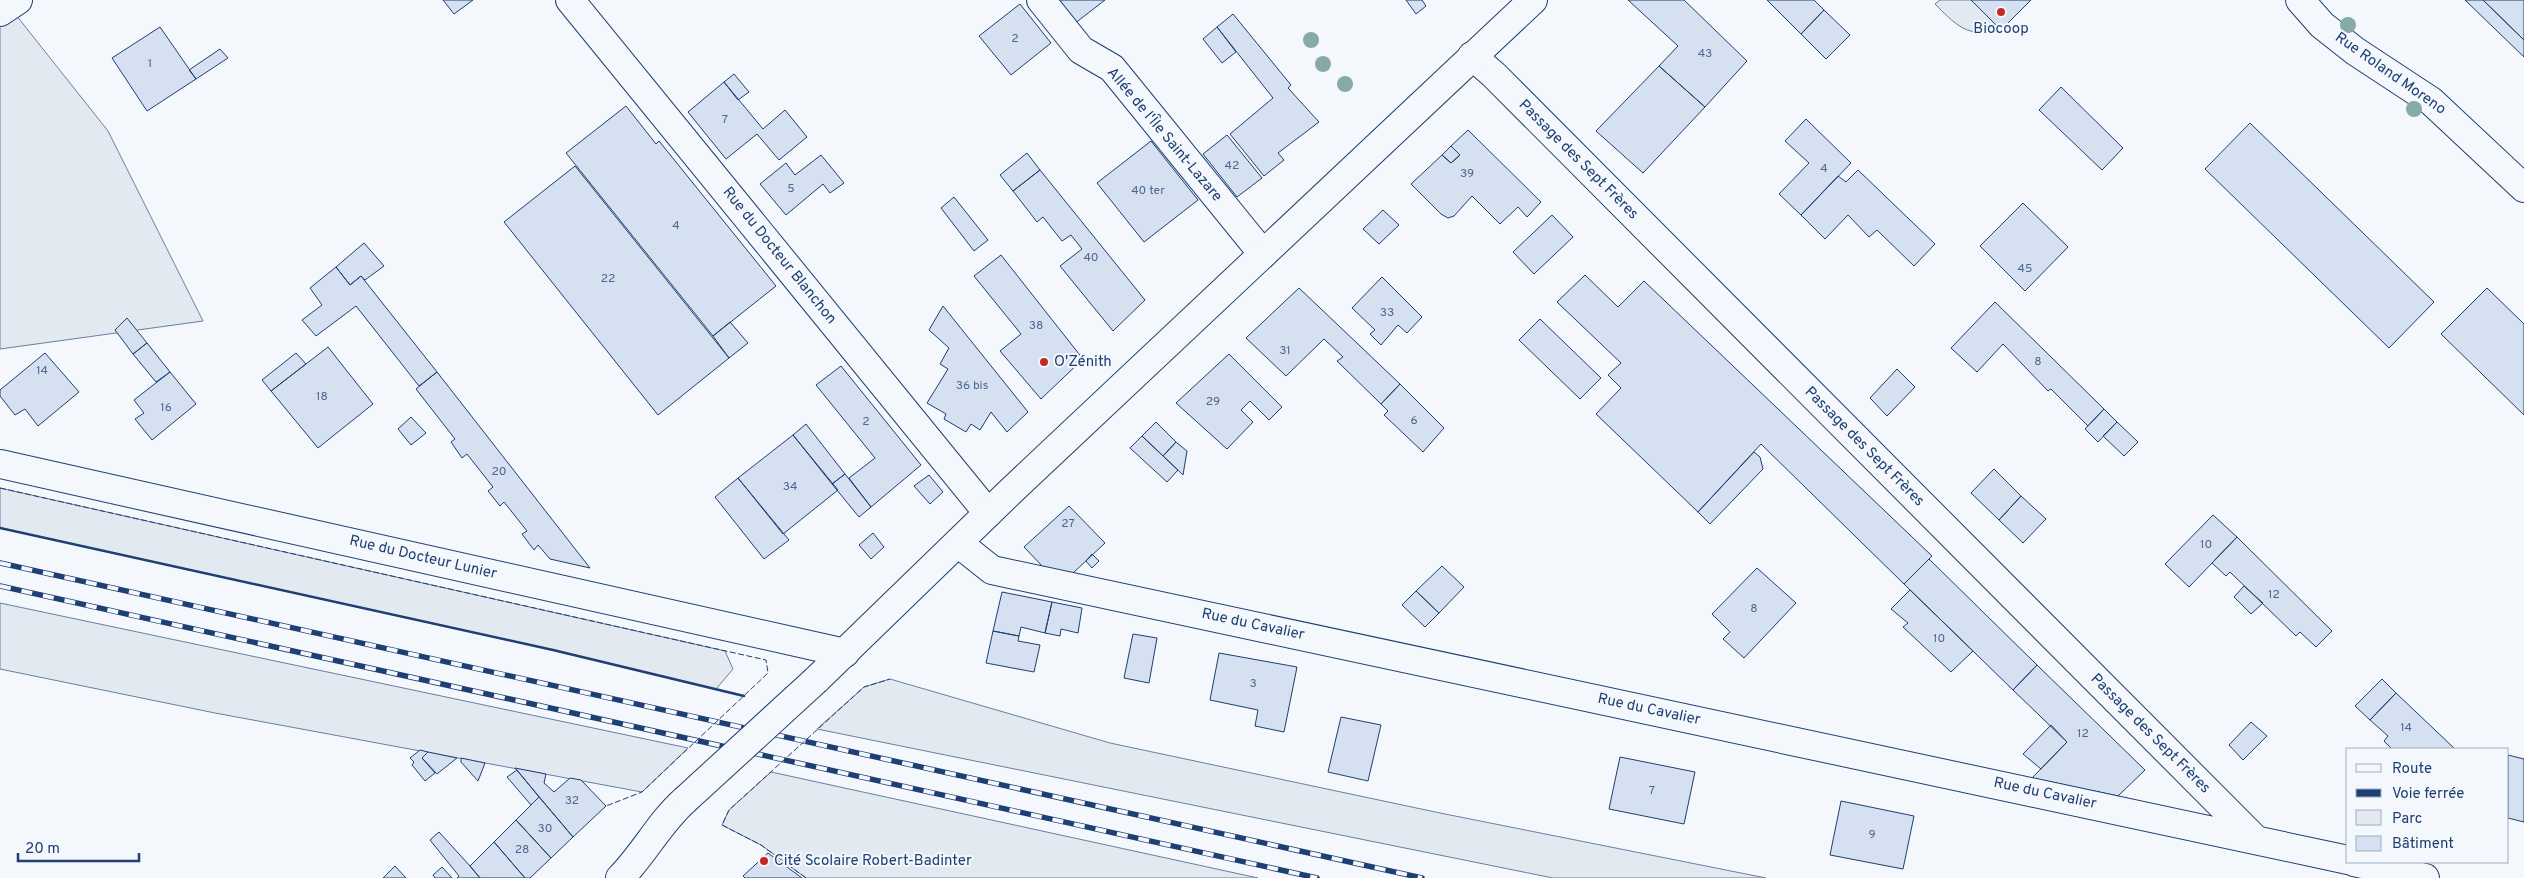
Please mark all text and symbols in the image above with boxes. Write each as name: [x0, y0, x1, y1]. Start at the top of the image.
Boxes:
marker: Biocoop: [1995, 6, 2007, 18]
place label: Biocoop: [1973, 20, 2029, 39]
street label: Rue Roland Moreno: [2331, 29, 2449, 119]
house number: 2: [1011, 31, 1019, 47]
house number: 43: [1698, 46, 1712, 62]
house number: 1: [148, 56, 152, 72]
street label: Allée de l'Île Saint-Lazare: [1102, 63, 1227, 206]
street label: Passage des Sept Frères: [1514, 96, 1642, 224]
house number: 7: [722, 112, 728, 128]
house number: 42: [1225, 158, 1239, 174]
house number: 4: [1820, 161, 1828, 177]
house number: 39: [1460, 166, 1474, 182]
house number: 5: [787, 181, 795, 197]
house number: 40 ter: [1131, 183, 1165, 199]
street label: Rue du Docteur Blanchon: [718, 184, 840, 328]
house number: 4: [672, 218, 680, 234]
house number: 40: [1083, 250, 1099, 266]
house number: 45: [2018, 261, 2032, 277]
house number: 22: [601, 271, 615, 287]
house number: 33: [1380, 305, 1394, 321]
house number: 38: [1029, 318, 1043, 334]
house number: 31: [1279, 343, 1291, 359]
place label: O'Zénith: [1054, 353, 1112, 372]
house number: 8: [2034, 354, 2042, 370]
marker: O'Zénith: [1038, 356, 1050, 368]
house number: 14: [36, 363, 48, 379]
house number: 36 bis: [956, 378, 988, 394]
street label: Passage des Sept Frères: [1800, 383, 1928, 511]
house number: 18: [316, 389, 328, 405]
house number: 29: [1206, 394, 1220, 410]
house number: 16: [160, 400, 172, 416]
house number: 6: [1410, 413, 1418, 429]
house number: 2: [862, 414, 870, 430]
house number: 20: [491, 464, 507, 480]
house number: 34: [783, 479, 797, 495]
house number: 27: [1061, 516, 1075, 532]
street label: Rue du Docteur Lunier: [347, 532, 499, 584]
house number: 10: [2200, 537, 2212, 553]
house number: 12: [2268, 587, 2280, 603]
house number: 8: [1750, 601, 1758, 617]
street label: Rue du Cavalier: [1200, 605, 1306, 645]
house number: 10: [1933, 631, 1945, 647]
street label: Passage des Sept Frères: [2086, 670, 2214, 798]
house number: 3: [1249, 676, 1257, 692]
street label: Rue du Cavalier: [1596, 690, 1702, 730]
house number: 14: [2400, 720, 2412, 736]
house number: 12: [2077, 726, 2089, 742]
legend: [2346, 748, 2509, 863]
text: Route: [2392, 760, 2432, 779]
street label: Rue du Cavalier: [1992, 774, 2098, 814]
house number: 7: [1649, 783, 1655, 799]
text: Voie ferrée: [2392, 785, 2464, 804]
house number: 32: [565, 793, 579, 809]
text: Parc: [2392, 810, 2422, 829]
house number: 30: [538, 821, 552, 837]
house number: 9: [1868, 827, 1876, 843]
scale bar: [18, 830, 139, 862]
text: Bâtiment: [2392, 835, 2454, 854]
text: 20 m: [25, 840, 60, 859]
house number: 28: [515, 842, 529, 858]
place label: Cité Scolaire Robert-Badinter: [774, 852, 972, 871]
marker: Cité Scolaire Robert-Badinter: [758, 855, 770, 867]

